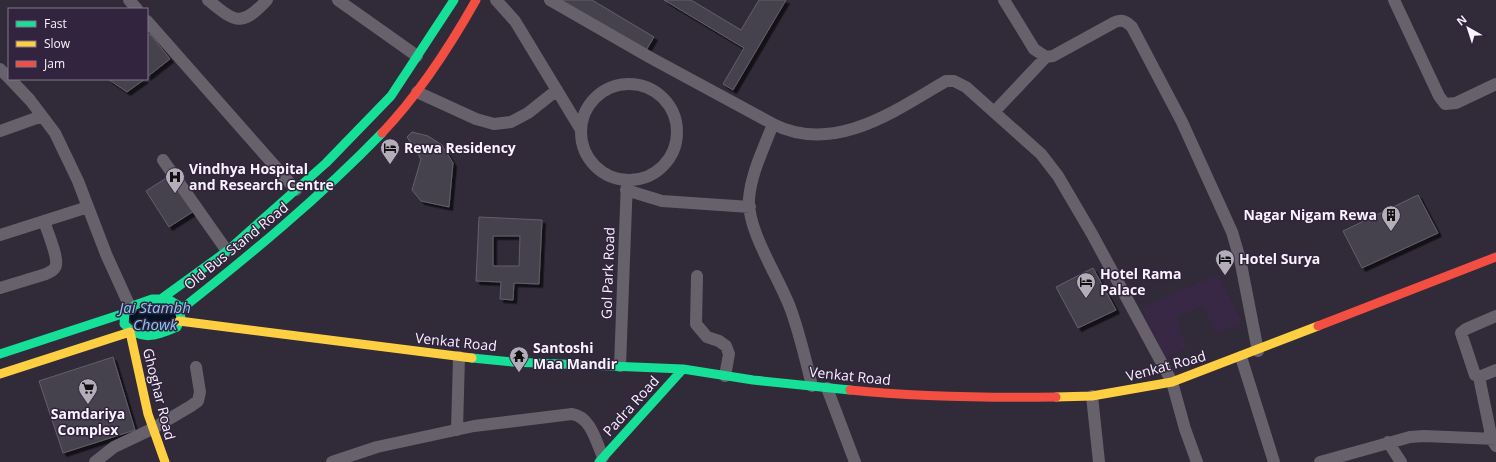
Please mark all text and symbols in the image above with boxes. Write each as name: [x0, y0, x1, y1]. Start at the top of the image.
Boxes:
legend: [8, 8, 148, 80]
north arrow: [1448, 8, 1488, 48]
text: N: [1453, 11, 1470, 28]
text: Fast: [44, 15, 67, 32]
text: Slow: [44, 35, 71, 52]
text: Jam: [43, 55, 65, 72]
hotel icon: Rewa Residency: [379, 137, 401, 165]
place label: Rewa Residency: [404, 138, 516, 157]
place label: Vindhya Hospital and Research Centre: [189, 159, 334, 194]
hospital icon: Vindhya Hospital and Research Centre: [164, 166, 186, 194]
street label: Old Bus Stand Road: [179, 198, 292, 294]
building icon: Nagar Nigam Rewa: [1380, 204, 1402, 232]
place label: Nagar Nigam Rewa: [1243, 205, 1377, 224]
street label: Gol Park Road: [596, 227, 619, 319]
hotel icon: Hotel Surya: [1214, 248, 1236, 276]
place label: Hotel Surya: [1239, 249, 1320, 268]
place label: Hotel Rama Palace: [1100, 264, 1182, 299]
hotel icon: Hotel Rama Palace: [1075, 271, 1097, 299]
water label: Jai Stambh Chowk: [116, 297, 191, 334]
street label: Venkat Road: [414, 328, 498, 355]
place label: Santoshi Maa Mandir: [533, 338, 618, 373]
temple icon: Santoshi Maa Mandir: [508, 345, 530, 373]
street label: Ghoghar Road: [139, 346, 180, 442]
street label: Venkat Road: [1124, 346, 1208, 385]
street label: Venkat Road: [808, 362, 892, 389]
street label: Padra Road: [598, 371, 663, 440]
supermarket icon: Samdariya Complex: [77, 377, 99, 405]
place label: Samdariya Complex: [51, 404, 125, 439]

